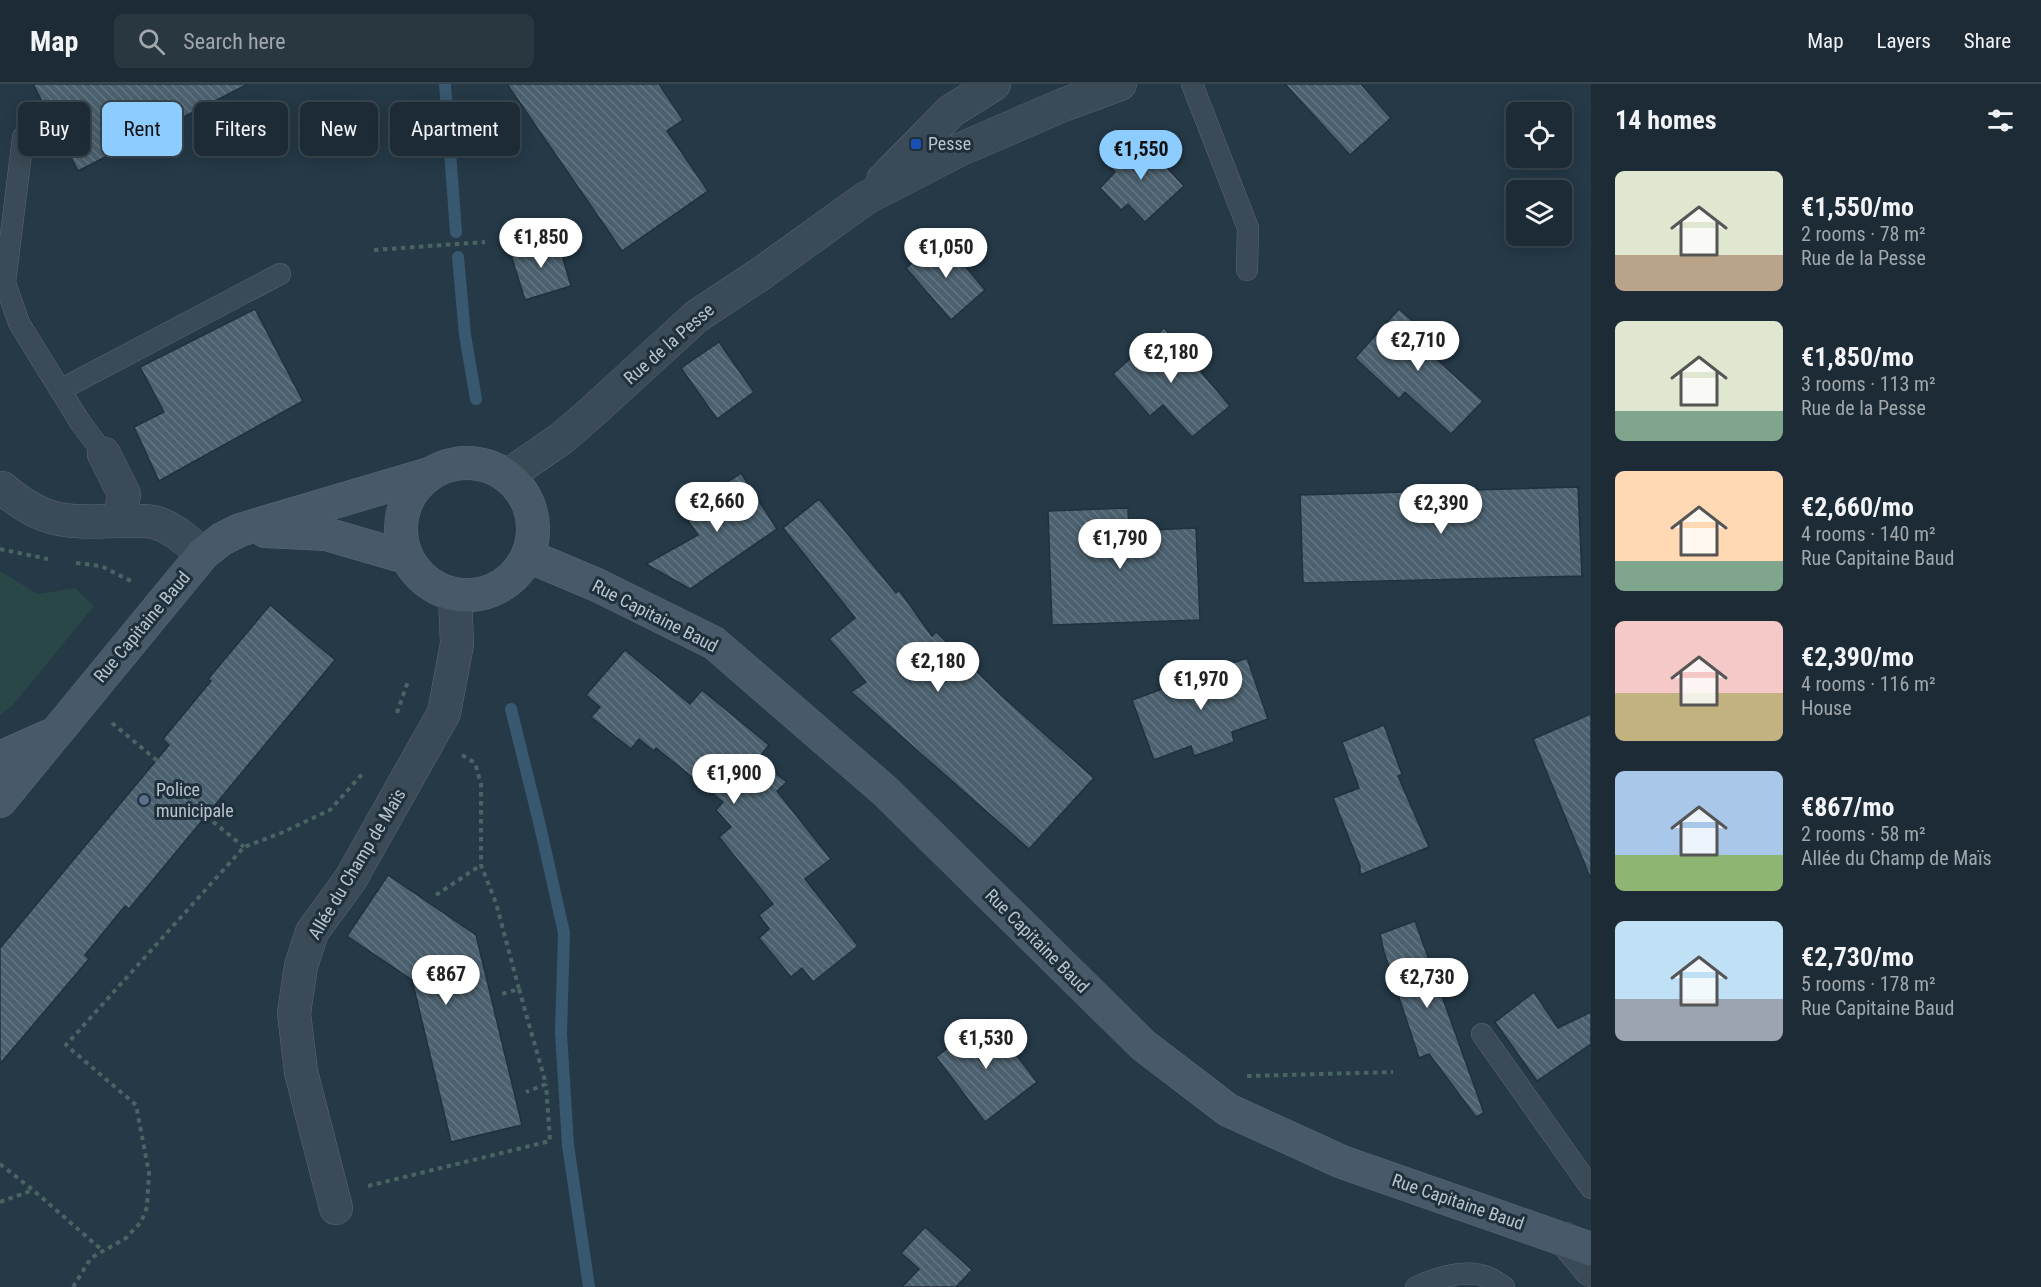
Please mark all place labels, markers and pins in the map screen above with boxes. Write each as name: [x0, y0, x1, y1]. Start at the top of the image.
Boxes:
pin: €1,550: [1092, 130, 1190, 181]
place label: Pesse: [928, 133, 971, 154]
marker: Pesse: [909, 137, 923, 151]
pin: €1,850: [492, 218, 590, 269]
pin: €1,050: [897, 228, 995, 279]
pin: €2,710: [1369, 321, 1467, 372]
pin: €2,180: [1122, 333, 1220, 384]
pin: €2,660: [668, 482, 766, 533]
pin: €2,390: [1392, 484, 1490, 535]
pin: €1,790: [1071, 519, 1169, 570]
pin: €2,180: [889, 642, 987, 693]
pin: €1,970: [1152, 660, 1250, 711]
pin: €1,900: [685, 754, 783, 805]
place label: Police municipale: [156, 779, 234, 821]
marker: Police municipale: [137, 793, 151, 807]
pin: €867: [410, 955, 482, 1006]
pin: €2,730: [1378, 958, 1476, 1009]
pin: €1,530: [937, 1019, 1035, 1070]

